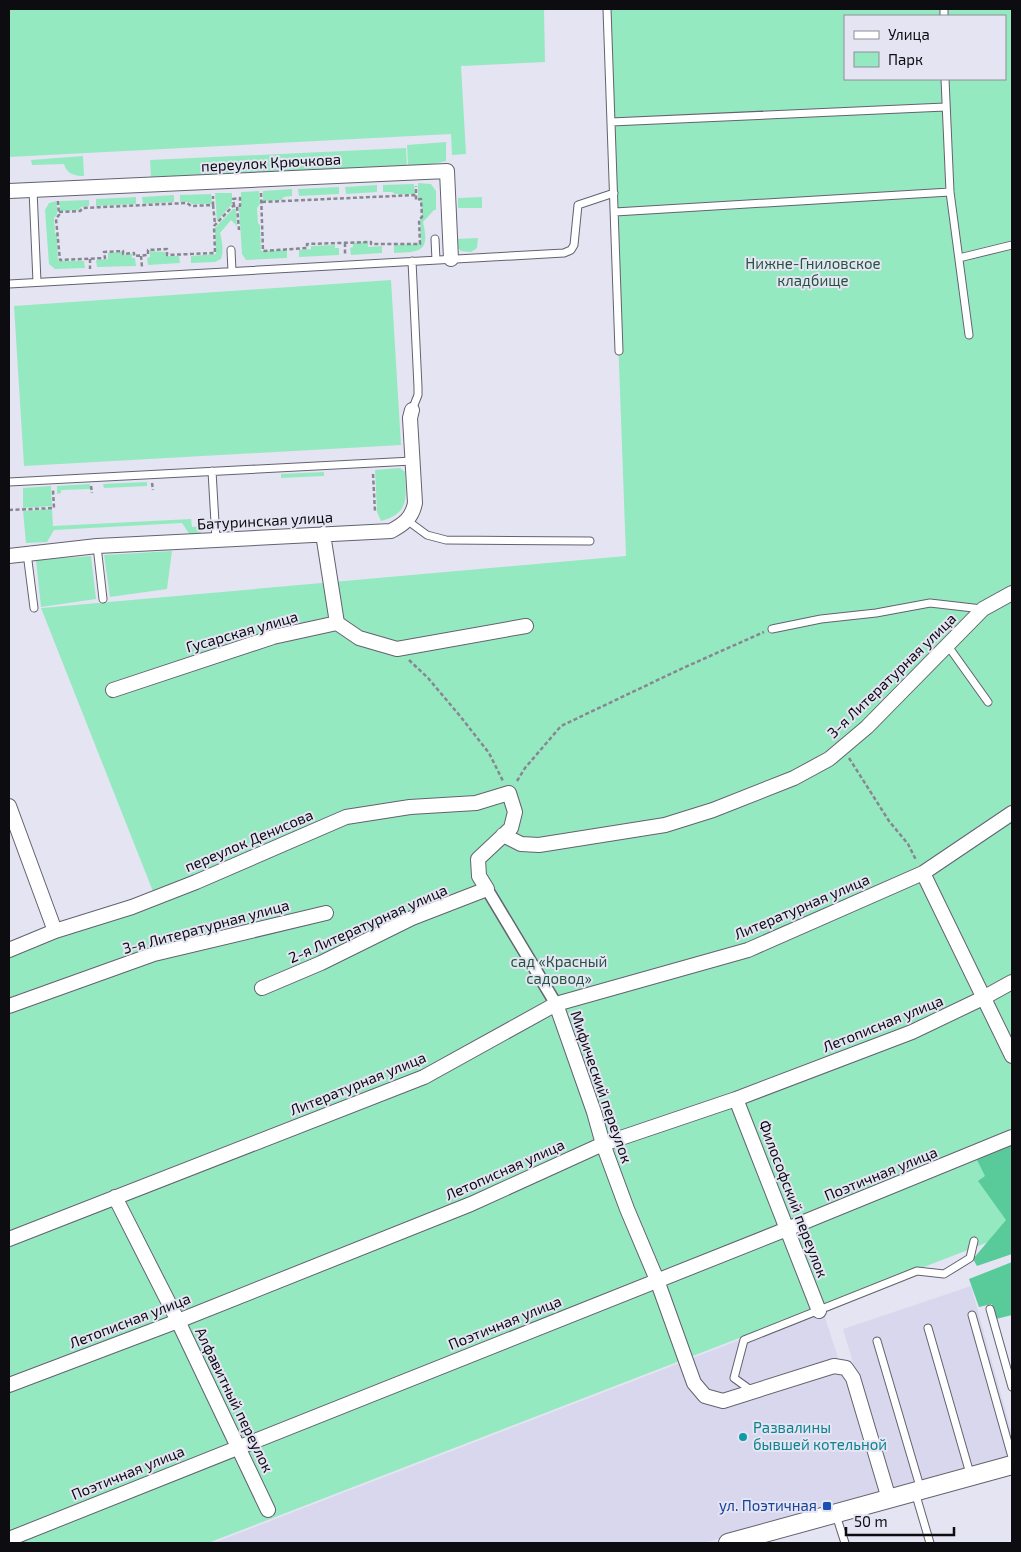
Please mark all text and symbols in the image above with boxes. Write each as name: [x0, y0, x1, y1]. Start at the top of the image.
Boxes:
legend: [844, 15, 1006, 80]
text: Улица: [888, 25, 930, 43]
text: Парк: [888, 50, 923, 68]
street label: переулок Крючкова: [200, 149, 341, 176]
park label: Нижне-Гниловское кладбище: [745, 254, 881, 289]
street label: Батуринская улица: [197, 507, 333, 534]
street label: Гусарская улица: [184, 606, 300, 657]
street label: 3-я Литературная улица: [823, 609, 960, 742]
street label: переулок Денисова: [182, 805, 316, 876]
street label: Литературная улица: [731, 869, 872, 944]
street label: 2-я Литературная улица: [285, 880, 450, 967]
street label: 3-я Литературная улица: [120, 895, 291, 958]
park label: сад «Красный садовод»: [511, 952, 607, 987]
street label: Летописная улица: [820, 991, 946, 1056]
street label: Мифический переулок: [566, 1008, 637, 1166]
street label: Литературная улица: [287, 1047, 429, 1120]
street label: Философский переулок: [755, 1117, 832, 1280]
street label: Летописная улица: [442, 1135, 567, 1204]
street label: Поэтичная улица: [821, 1142, 940, 1205]
street label: Летописная улица: [66, 1289, 193, 1352]
street label: Поэтичная улица: [445, 1291, 564, 1354]
street label: Алфавитный переулок: [191, 1324, 278, 1475]
place label: Развалины бывшей котельной: [753, 1418, 887, 1453]
marker: Развалины бывшей котельной: [737, 1431, 749, 1443]
street label: Поэтичная улица: [68, 1441, 187, 1504]
place label: ул. Поэтичная: [719, 1496, 817, 1515]
marker: ул. Поэтичная: [821, 1500, 833, 1512]
scale bar: [846, 1504, 954, 1536]
text: 50 m: [854, 1512, 888, 1530]

